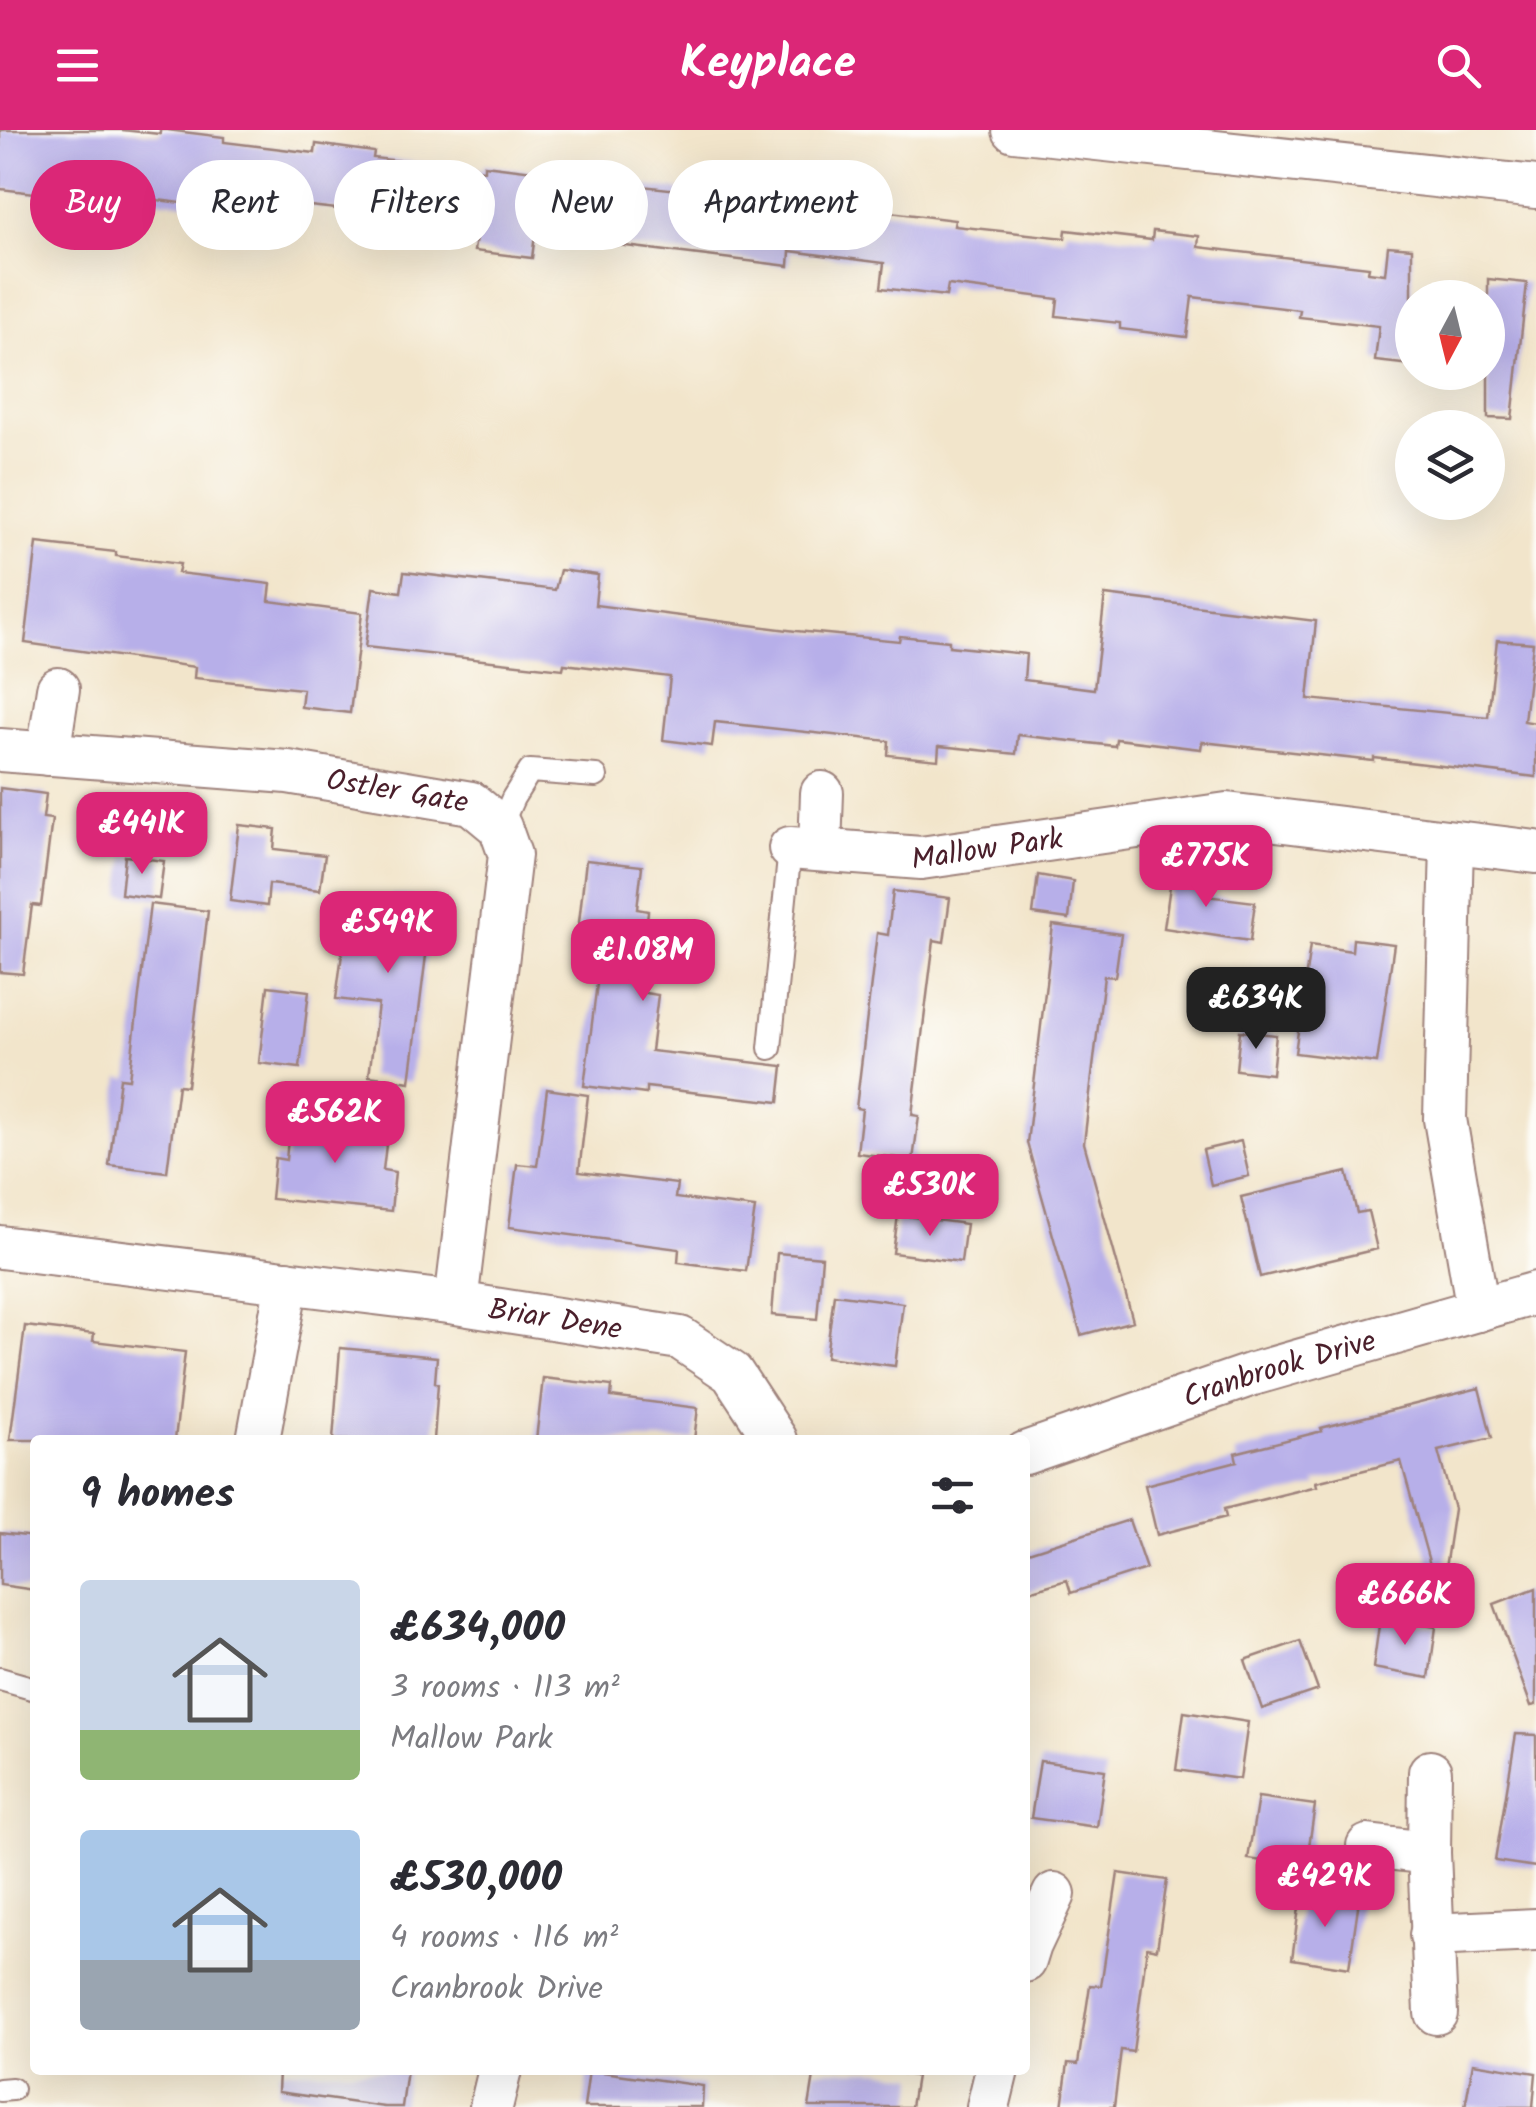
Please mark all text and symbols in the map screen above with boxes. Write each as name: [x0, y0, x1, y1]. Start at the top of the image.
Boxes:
text: Keyplace: [680, 29, 856, 101]
icon: menu: [50, 38, 105, 93]
icon: search: [1431, 38, 1486, 93]
chip: Buy: [30, 160, 156, 250]
chip: Rent: [176, 160, 314, 250]
chip: Filters: [334, 160, 495, 250]
chip: New: [515, 160, 648, 250]
chip: Apartment: [668, 160, 893, 250]
north arrow: [1395, 280, 1505, 390]
map controls: [1395, 280, 1505, 520]
button: layers: [1395, 410, 1505, 520]
street label: Ostler Gate: [323, 757, 472, 828]
pin: £441K: [72, 792, 212, 877]
text: £441K: [98, 799, 186, 850]
street label: Mallow Park: [908, 816, 1067, 885]
pin: £775K: [1136, 825, 1276, 910]
text: £775K: [1161, 832, 1251, 883]
pin: £549K: [318, 891, 458, 976]
text: £549K: [342, 898, 434, 949]
pin: £1.08M: [562, 919, 724, 1004]
text: £1.08M: [593, 926, 693, 977]
pin: £634K: [1186, 967, 1326, 1052]
text: £634K: [1209, 974, 1303, 1025]
pin: £562K: [265, 1081, 405, 1166]
text: £562K: [288, 1088, 382, 1139]
pin: £530K: [860, 1154, 1000, 1239]
text: £530K: [884, 1161, 976, 1212]
street label: Briar Dene: [485, 1286, 625, 1355]
street label: Cranbrook Drive: [1177, 1318, 1382, 1422]
text: 9 homes: [80, 1462, 235, 1529]
icon: filters: [925, 1468, 980, 1523]
pin: £666K: [1335, 1563, 1475, 1648]
text: £666K: [1358, 1570, 1452, 1621]
text: £634,000: [390, 1596, 565, 1663]
icon: home: [160, 1620, 280, 1740]
text: 3 rooms · 113 m²: [390, 1663, 620, 1714]
text: Mallow Park: [390, 1714, 553, 1765]
pin: £429K: [1255, 1845, 1395, 1930]
text: £530,000: [390, 1846, 562, 1913]
text: £429K: [1278, 1852, 1372, 1903]
icon: home: [160, 1870, 280, 1990]
text: 4 rooms · 116 m²: [390, 1913, 618, 1964]
text: Cranbrook Drive: [390, 1964, 603, 2015]

